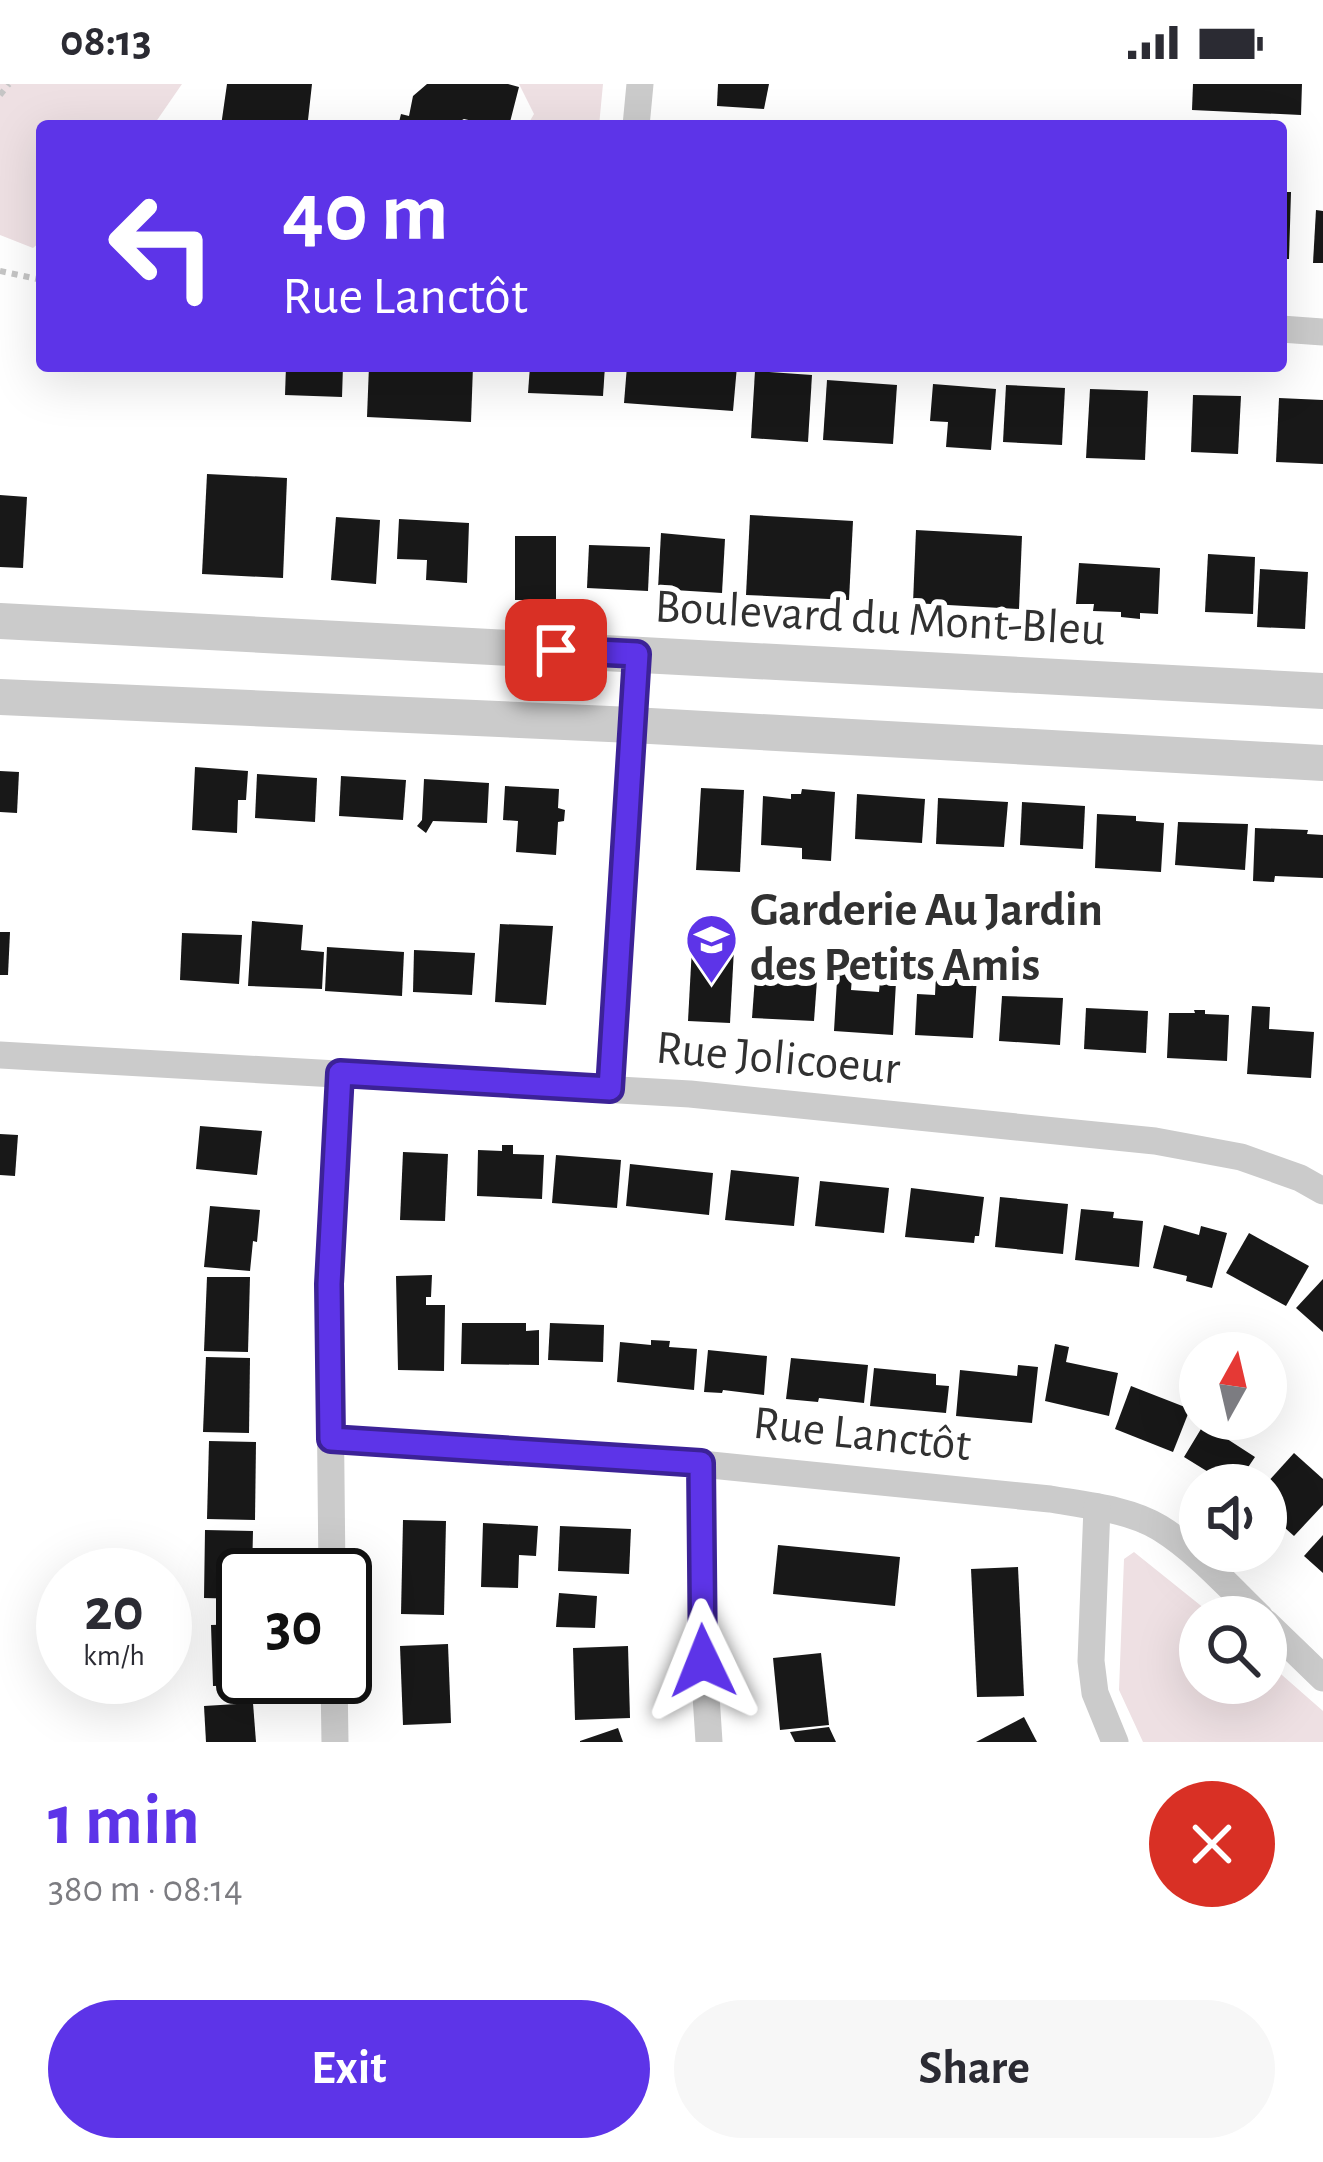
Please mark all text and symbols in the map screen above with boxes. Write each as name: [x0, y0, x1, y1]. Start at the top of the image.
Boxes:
text: 08:13: [60, 19, 152, 64]
icon: left: [84, 168, 240, 324]
text: 40 m: [282, 172, 449, 256]
text: Rue Lanctôt: [282, 270, 528, 324]
street label: Boulevard du Mont-Bleu: [654, 583, 1106, 655]
pin: [505, 599, 607, 701]
icon: arrive: [523, 617, 589, 683]
place label: Garderie Au Jardin des Petits Amis: [750, 887, 1103, 990]
school or university icon: Garderie Au Jardin des Petits Amis: [683, 911, 739, 985]
street label: Rue Jolicoeur: [654, 1024, 903, 1094]
north arrow: [1179, 1332, 1287, 1440]
map controls: [1179, 1332, 1287, 1704]
street label: Rue Lanctôt: [751, 1400, 973, 1470]
button: sound: [1179, 1464, 1287, 1572]
speed limit sign: 30: [216, 1548, 372, 1704]
text: 20: [84, 1581, 144, 1641]
button: search: [1179, 1596, 1287, 1704]
position arrow: [640, 1598, 766, 1724]
text: km/h: [83, 1641, 145, 1671]
button: close: [1149, 1781, 1275, 1907]
text: 1 min: [48, 1785, 200, 1857]
text: 380 m · 08:14: [48, 1870, 243, 1909]
button: Exit: [48, 2000, 650, 2138]
button: Share: [674, 2000, 1275, 2138]

